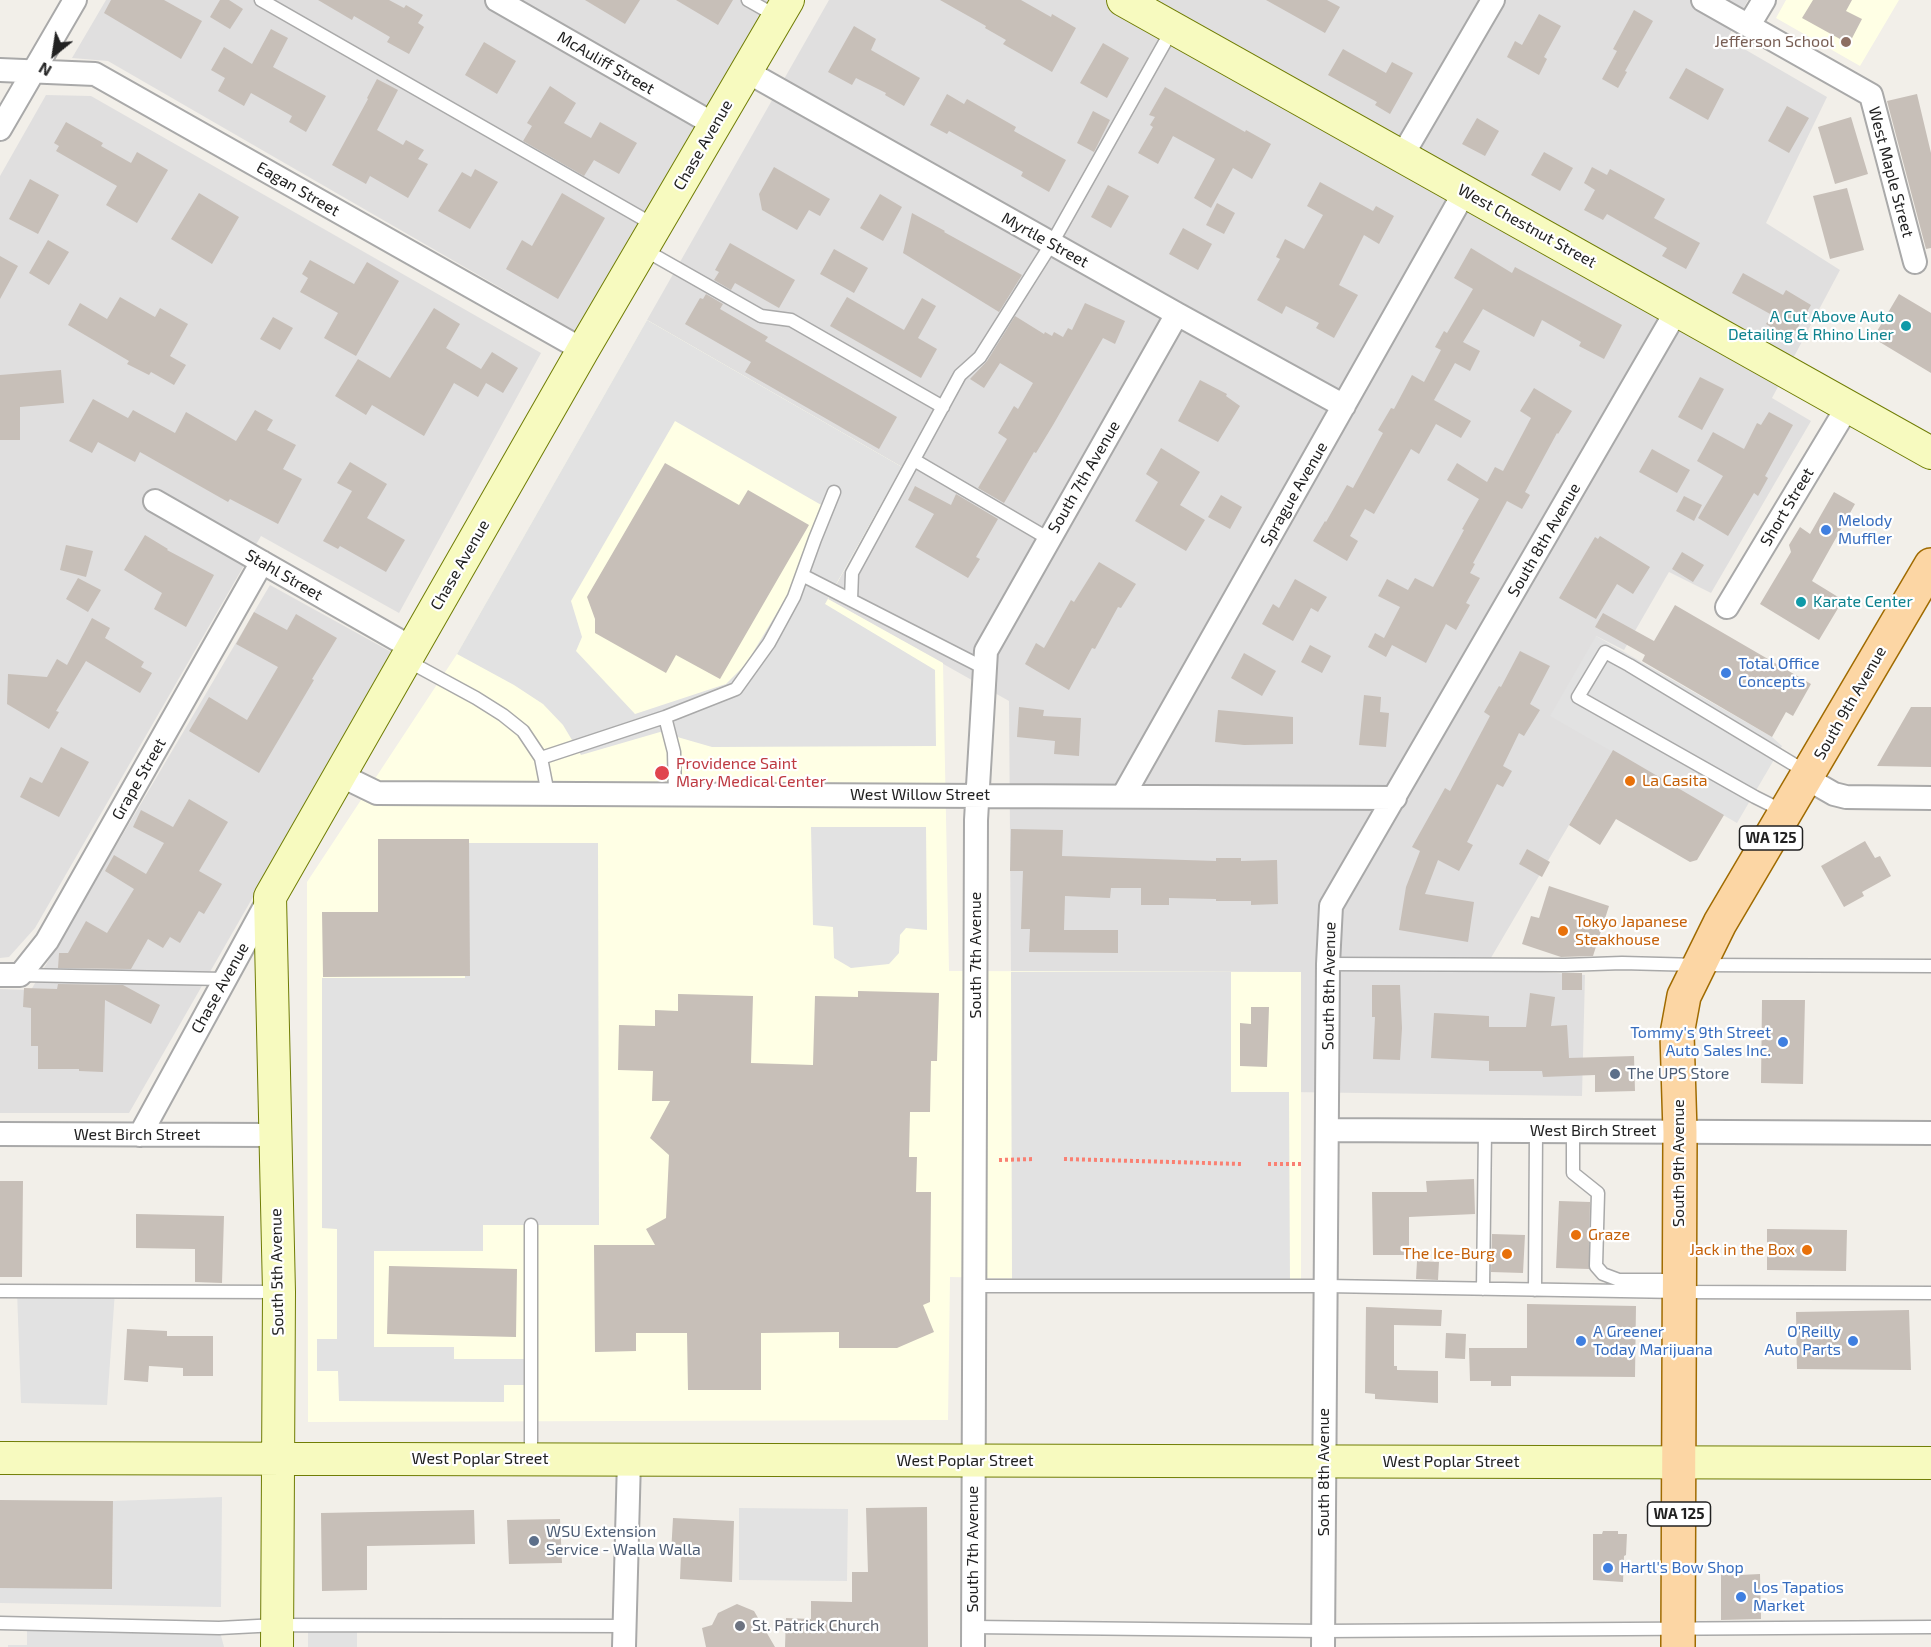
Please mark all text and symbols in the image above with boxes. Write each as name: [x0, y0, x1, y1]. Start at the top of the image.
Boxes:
north arrow: [24, 24, 84, 84]
street label: McAuliff Street: [554, 27, 658, 99]
place label: Jefferson School: [1715, 32, 1834, 52]
marker: Jefferson School: [1839, 35, 1853, 49]
text: N: [35, 59, 55, 81]
street label: Chase Avenue: [669, 96, 737, 194]
street label: West Maple Street: [1864, 104, 1918, 240]
street label: Eagan Street: [253, 158, 343, 220]
street label: West Chestnut Street: [1455, 180, 1599, 272]
street label: Myrtle Street: [998, 208, 1092, 272]
place label: A Cut Above Auto Detailing & Rhino Liner: [1728, 307, 1894, 345]
marker: A Cut Above Auto Detailing & Rhino Liner: [1899, 319, 1913, 333]
street label: South 7th Avenue: [1044, 417, 1124, 537]
street label: Sprague Avenue: [1256, 438, 1332, 550]
street label: Short Street: [1756, 464, 1818, 550]
street label: South 8th Avenue: [1504, 480, 1584, 600]
place label: Melody Muffler: [1838, 511, 1892, 549]
street label: Chase Avenue: [426, 516, 494, 614]
marker: Melody Muffler: [1819, 523, 1833, 537]
street label: Stahl Street: [242, 545, 326, 605]
place label: Karate Center: [1813, 592, 1913, 612]
marker: Karate Center: [1794, 595, 1808, 609]
street label: South 9th Avenue: [1810, 643, 1890, 763]
place label: Total Office Concepts: [1738, 654, 1820, 692]
marker: Total Office Concepts: [1719, 666, 1733, 680]
street label: Grape Street: [108, 735, 170, 823]
place label: Providence Saint Mary Medical Center: [676, 754, 826, 792]
marker: Providence Saint Mary Medical Center: [653, 764, 671, 782]
place label: La Casita: [1642, 771, 1707, 791]
marker: La Casita: [1623, 774, 1637, 788]
street label: West Willow Street: [850, 785, 990, 805]
road number: WA 125: [1740, 826, 1802, 850]
street label: South 7th Avenue: [966, 892, 986, 1018]
place label: Tokyo Japanese Steakhouse: [1575, 912, 1688, 950]
street label: South 8th Avenue: [1318, 922, 1340, 1050]
marker: Tokyo Japanese Steakhouse: [1556, 924, 1570, 938]
street label: Chase Avenue: [187, 939, 253, 1037]
place label: Tommy's 9th Street Auto Sales Inc.: [1630, 1023, 1771, 1061]
marker: Tommy's 9th Street Auto Sales Inc.: [1776, 1035, 1790, 1049]
place label: The UPS Store: [1627, 1064, 1729, 1084]
marker: The UPS Store: [1608, 1067, 1622, 1081]
street label: South 9th Avenue: [1669, 1099, 1689, 1227]
street label: West Birch Street: [1530, 1121, 1656, 1141]
street label: West Birch Street: [74, 1125, 200, 1145]
street label: South 5th Avenue: [266, 1208, 288, 1336]
place label: Graze: [1588, 1225, 1630, 1245]
marker: Graze: [1569, 1228, 1583, 1242]
place label: Jack in the Box: [1690, 1240, 1795, 1260]
marker: Jack in the Box: [1800, 1243, 1814, 1257]
place label: The Ice-Burg: [1402, 1244, 1495, 1264]
marker: The Ice-Burg: [1500, 1247, 1514, 1261]
place label: A Greener Today Marijuana: [1593, 1322, 1713, 1360]
place label: O'Reilly Auto Parts: [1764, 1322, 1841, 1360]
marker: A Greener Today Marijuana: [1574, 1334, 1588, 1348]
marker: O'Reilly Auto Parts: [1846, 1334, 1860, 1348]
street label: South 8th Avenue: [1314, 1408, 1334, 1536]
street label: West Poplar Street: [412, 1449, 548, 1469]
street label: West Poplar Street: [897, 1451, 1033, 1471]
street label: West Poplar Street: [1383, 1452, 1519, 1472]
street label: South 7th Avenue: [963, 1486, 983, 1612]
road number: WA 125: [1648, 1502, 1710, 1526]
place label: WSU Extension Service - Walla Walla: [546, 1522, 701, 1560]
marker: WSU Extension Service - Walla Walla: [527, 1534, 541, 1548]
place label: Hartl's Bow Shop: [1620, 1558, 1744, 1578]
marker: Hartl's Bow Shop: [1601, 1561, 1615, 1575]
place label: Los Tapatios Market: [1753, 1578, 1844, 1616]
marker: Los Tapatios Market: [1734, 1590, 1748, 1604]
place label: St. Patrick Church: [752, 1616, 879, 1636]
marker: St. Patrick Church: [733, 1619, 747, 1633]

